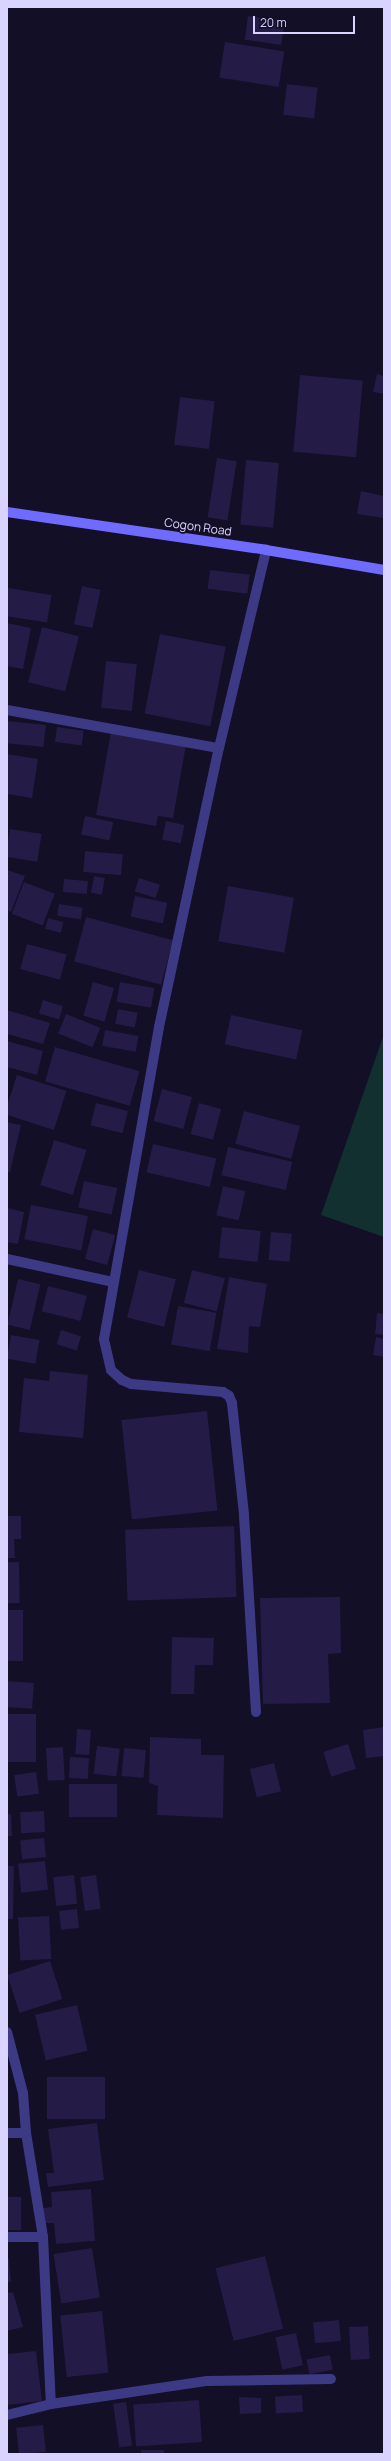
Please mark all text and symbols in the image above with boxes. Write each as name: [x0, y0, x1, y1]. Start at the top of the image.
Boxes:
scale bar: [255, 8, 357, 34]
text: 20 m: [260, 14, 287, 31]
street label: Cogon Road: [163, 515, 233, 539]

